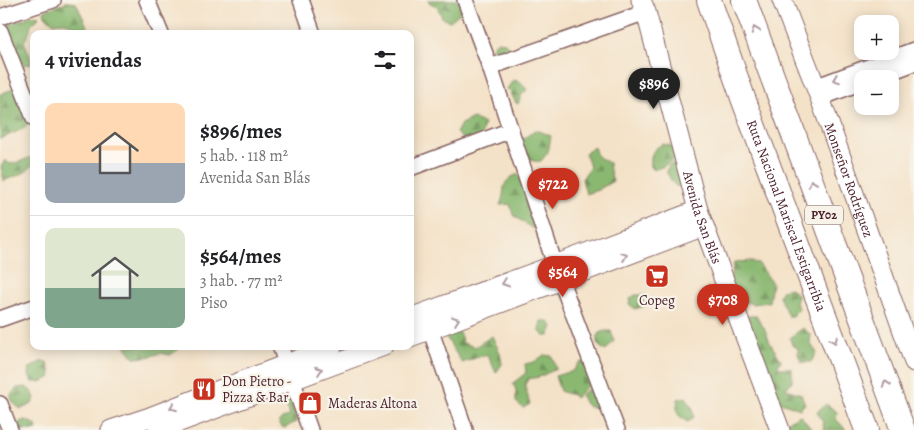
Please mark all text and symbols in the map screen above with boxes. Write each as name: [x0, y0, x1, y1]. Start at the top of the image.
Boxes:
map controls: [854, 15, 899, 115]
button: +: [854, 15, 899, 60]
one-way arrow: [751, 27, 761, 35]
text: 4 viviendas: [45, 46, 142, 74]
icon: filters: [371, 46, 399, 74]
pin: $896: [624, 68, 684, 110]
button: −: [854, 70, 899, 115]
text: $896: [639, 73, 669, 95]
one-way arrow: [832, 73, 840, 83]
text: $896/mes: [200, 117, 282, 145]
street label: Ruta Nacional Mariscal Estigarribia: [742, 117, 831, 314]
street label: Monseñor Rodríguez: [820, 120, 878, 240]
icon: home: [85, 123, 145, 183]
text: 5 hab. · 118 m²: [200, 145, 288, 167]
text: Avenida San Blás: [200, 167, 310, 189]
pin: $722: [523, 168, 583, 210]
street label: Avenida San Blás: [678, 168, 726, 267]
text: $722: [538, 173, 568, 195]
one-way arrow: [808, 179, 818, 188]
road number: PY02: [805, 206, 843, 224]
text: $564/mes: [200, 242, 281, 270]
icon: home: [85, 248, 145, 308]
one-way arrow: [619, 252, 628, 263]
pin: $564: [533, 256, 593, 298]
text: $564: [548, 261, 578, 283]
supermarket icon: Copeg: [644, 263, 670, 289]
text: 3 hab. · 77 m²: [200, 270, 283, 292]
one-way arrow: [502, 277, 510, 287]
pin: $708: [693, 284, 753, 326]
text: $708: [708, 289, 738, 311]
place label: Copeg: [639, 291, 675, 310]
text: Piso: [200, 292, 228, 314]
one-way arrow: [451, 315, 459, 325]
one-way arrow: [828, 335, 838, 344]
one-way arrow: [314, 366, 323, 376]
place label: Don Pietro - Pizza & Bar: [222, 372, 292, 407]
restaurant icon: Don Pietro - Pizza & Bar: [191, 376, 217, 402]
one-way arrow: [882, 380, 892, 389]
shop icon: Maderas Altona: [297, 390, 323, 416]
place label: Maderas Altona: [328, 394, 418, 413]
one-way arrow: [169, 401, 178, 411]

